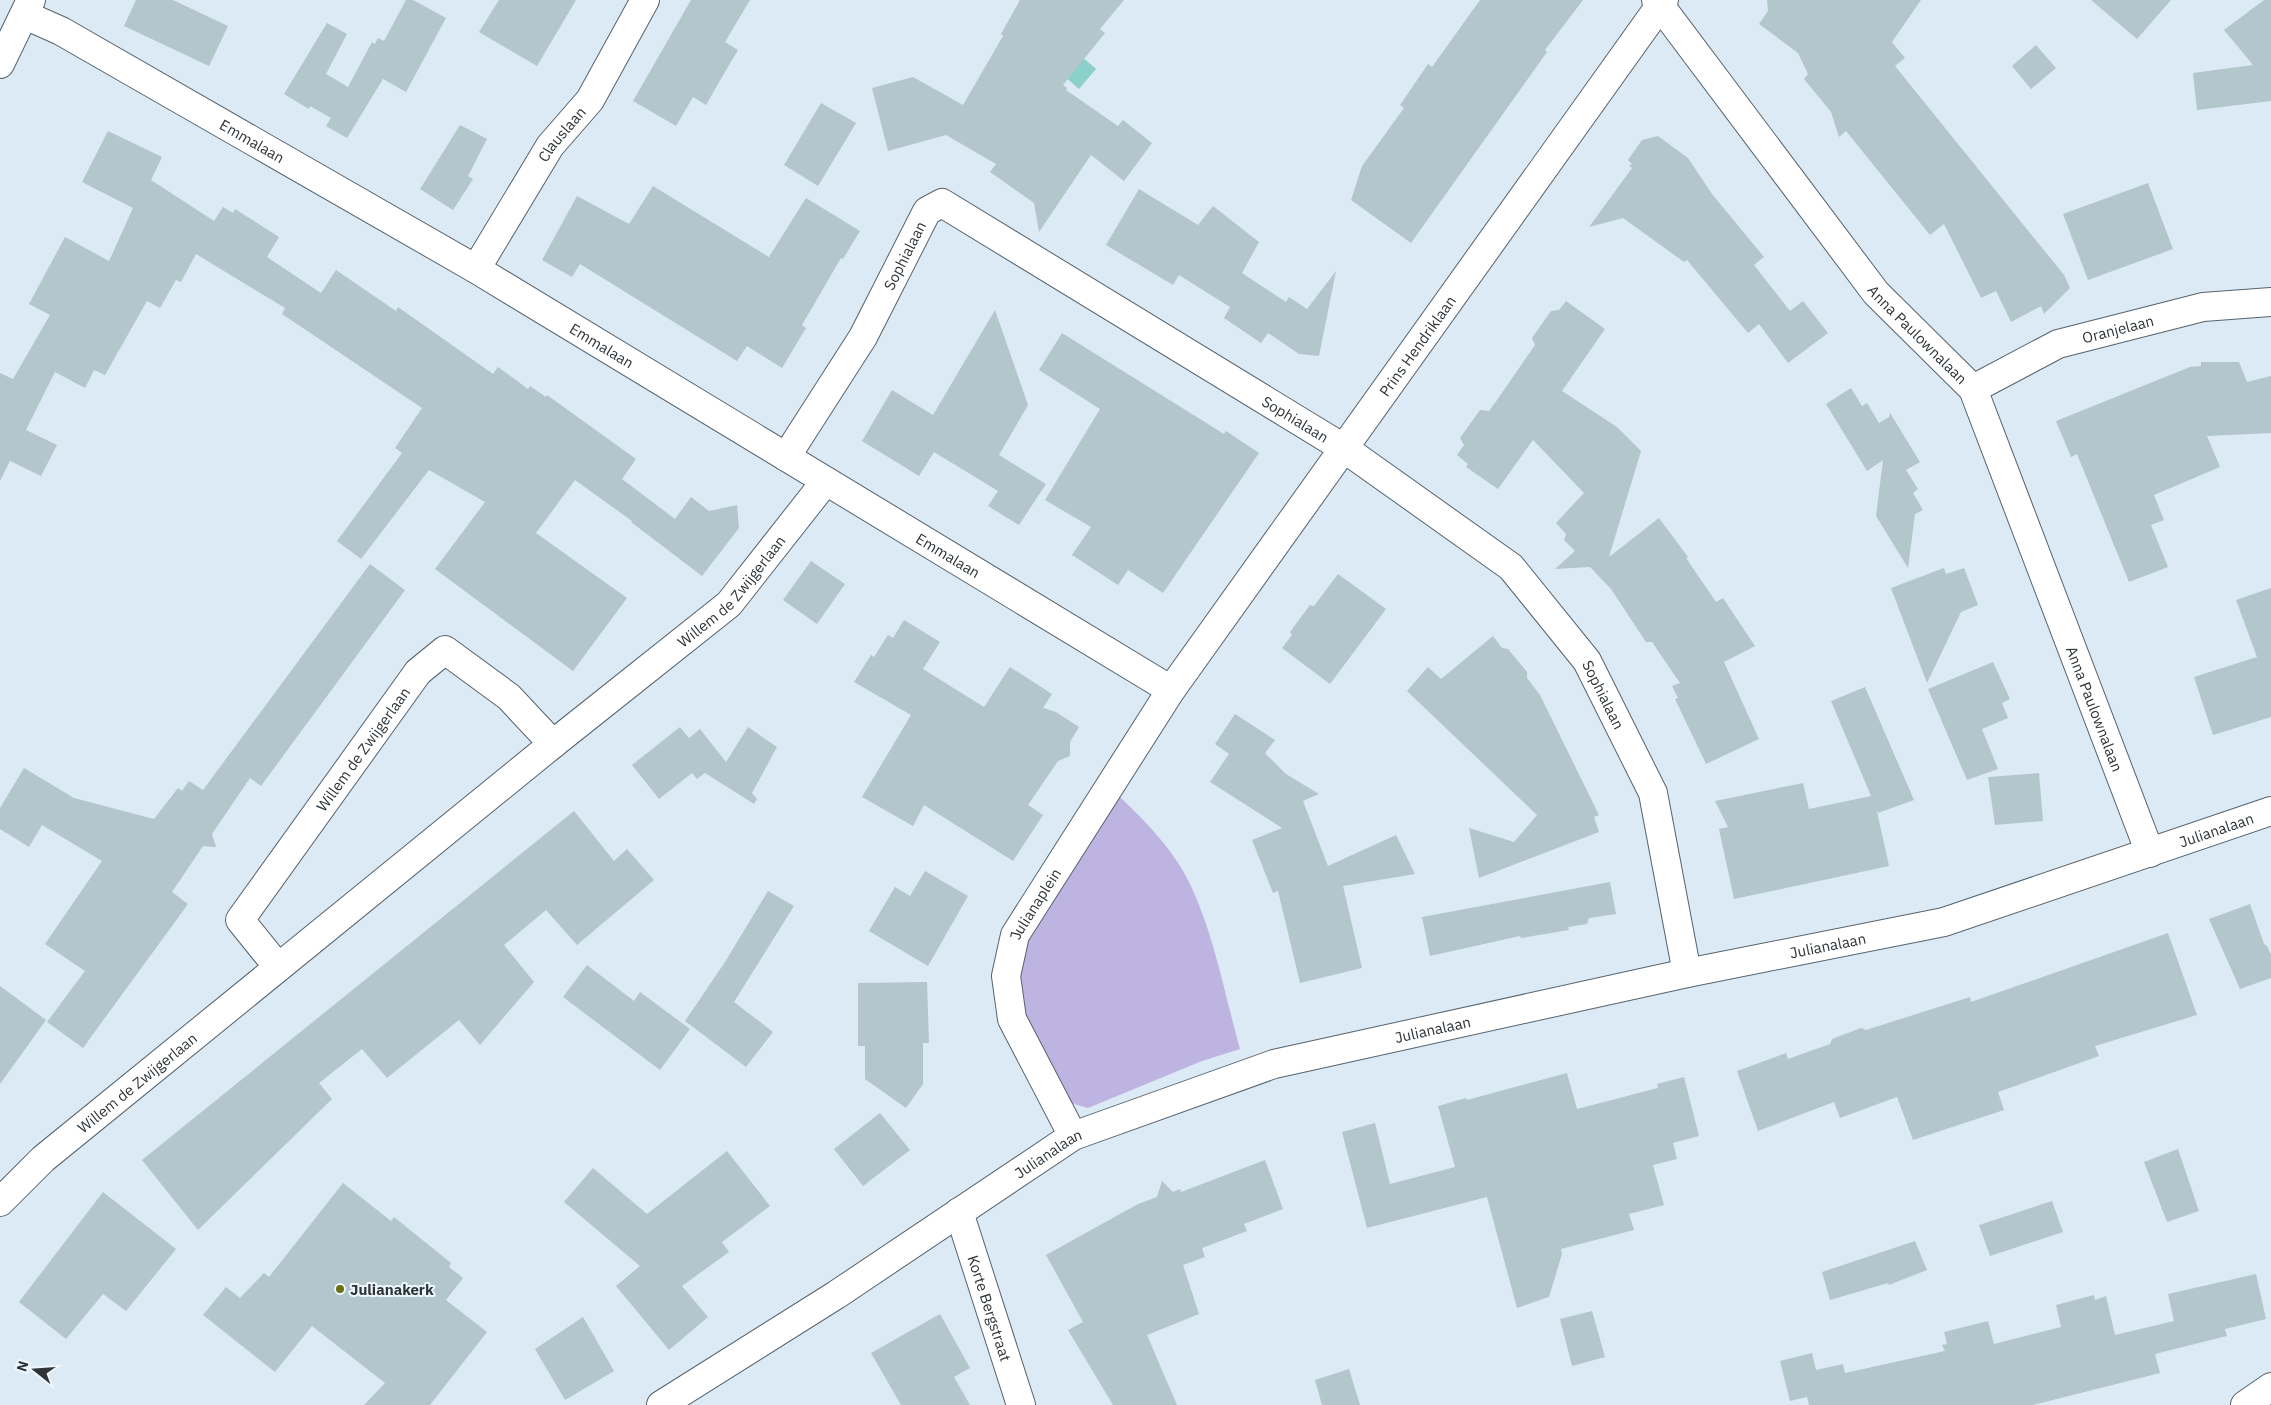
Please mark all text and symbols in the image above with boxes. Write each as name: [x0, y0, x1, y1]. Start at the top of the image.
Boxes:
street label: Clauslaan: [533, 102, 590, 165]
street label: Emmalaan: [217, 115, 288, 167]
street label: Sophialaan: [879, 218, 930, 293]
street label: Anna Paulownalaan: [1864, 281, 1972, 388]
street label: Prins Hendriklaan: [1375, 291, 1460, 400]
street label: Oranjelaan: [2080, 310, 2156, 347]
street label: Emmalaan: [566, 319, 637, 372]
street label: Sophialaan: [1259, 391, 1332, 446]
street label: Emmalaan: [913, 528, 984, 582]
street label: Willem de Zwijgerlaan: [673, 531, 789, 651]
street label: Anna Paulownalaan: [2062, 643, 2127, 774]
street label: Sophialaan: [1579, 657, 1629, 732]
street label: Willem de Zwijgerlaan: [312, 683, 414, 815]
street label: Julianalaan: [2177, 808, 2256, 851]
street label: Julianaplein: [1005, 864, 1065, 941]
street label: Julianalaan: [1788, 928, 1867, 962]
street label: Julianalaan: [1393, 1011, 1472, 1047]
street label: Willem de Zwijgerlaan: [73, 1028, 201, 1137]
street label: Julianalaan: [1011, 1124, 1084, 1182]
street label: Korte Bergstraat: [964, 1253, 1016, 1364]
place label: Julianakerk: [350, 1280, 434, 1299]
marker: Julianakerk: [334, 1283, 346, 1295]
north arrow: [10, 1345, 60, 1395]
text: N: [12, 1359, 33, 1374]

